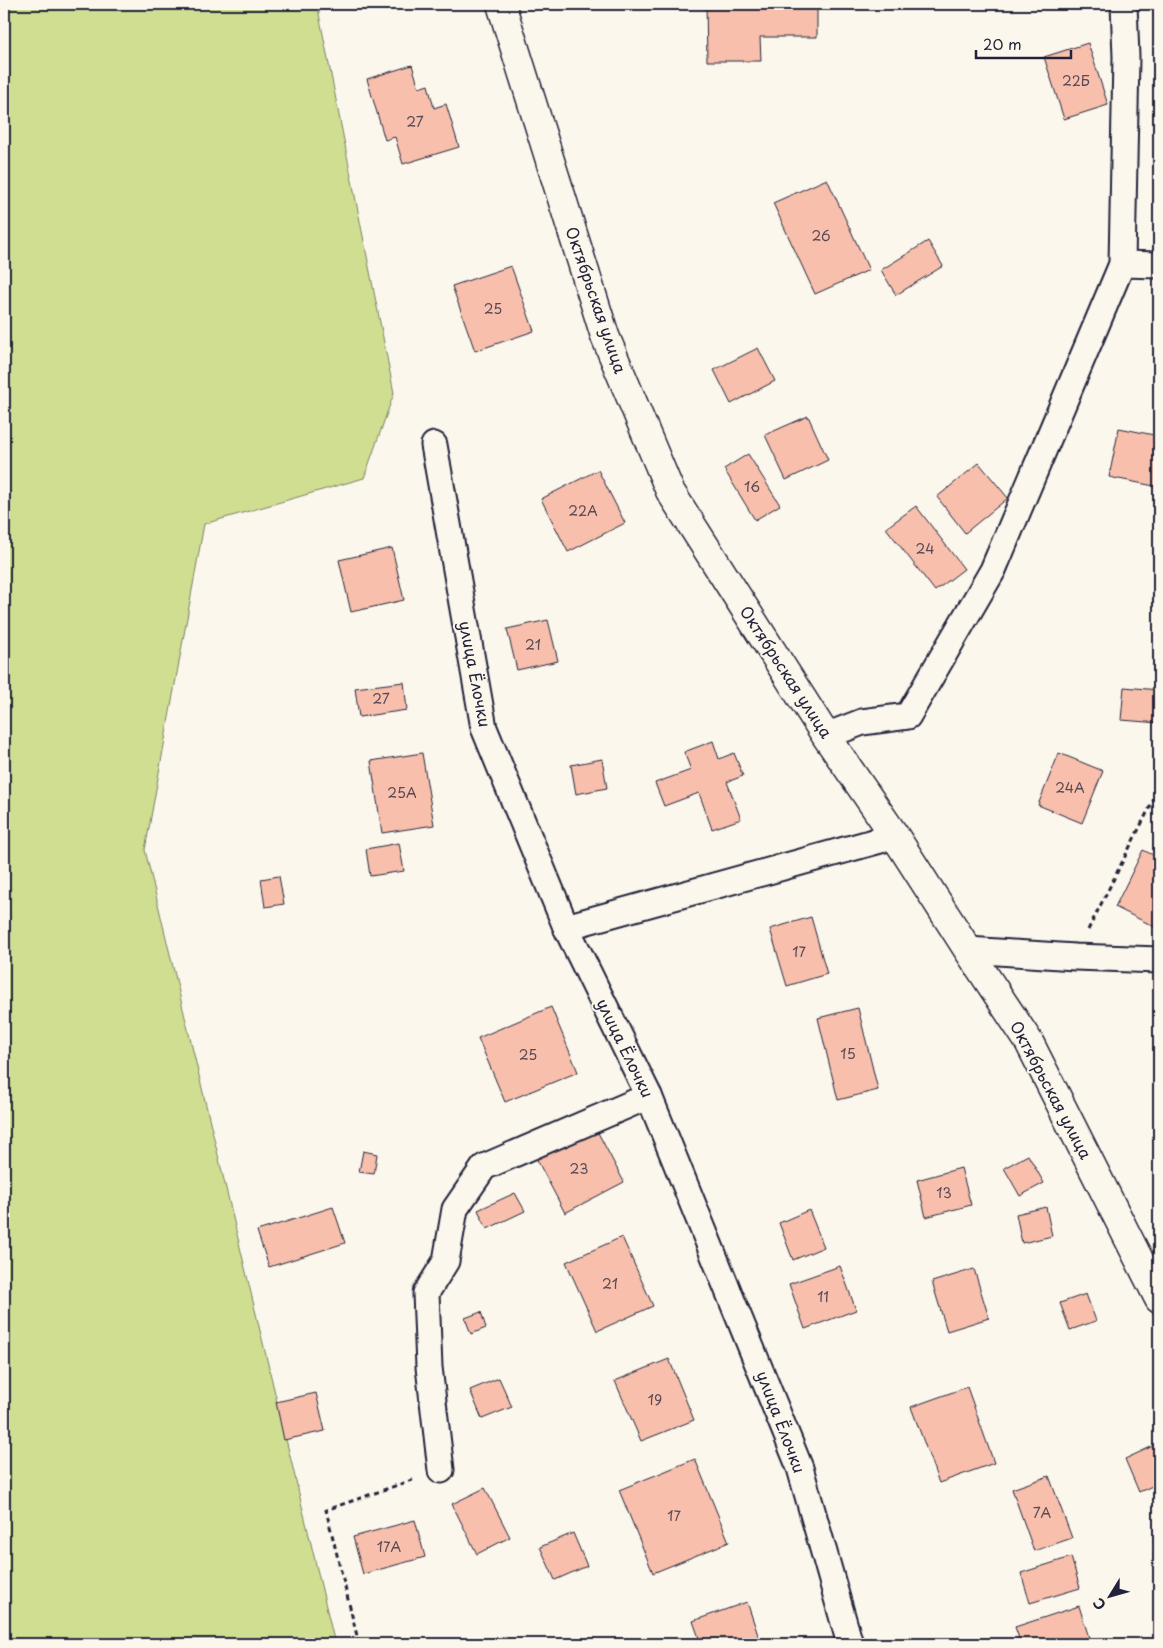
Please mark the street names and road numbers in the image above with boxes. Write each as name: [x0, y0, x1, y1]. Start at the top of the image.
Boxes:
street label: Октябрьская улица: [561, 223, 633, 376]
street label: Октябрьская улица: [735, 600, 839, 743]
street label: улица Ёлочки: [454, 619, 498, 729]
street label: улица Ёлочки: [591, 994, 660, 1101]
street label: Октябрьская улица: [1005, 1016, 1099, 1163]
street label: улица Ёлочки: [751, 1367, 812, 1476]

